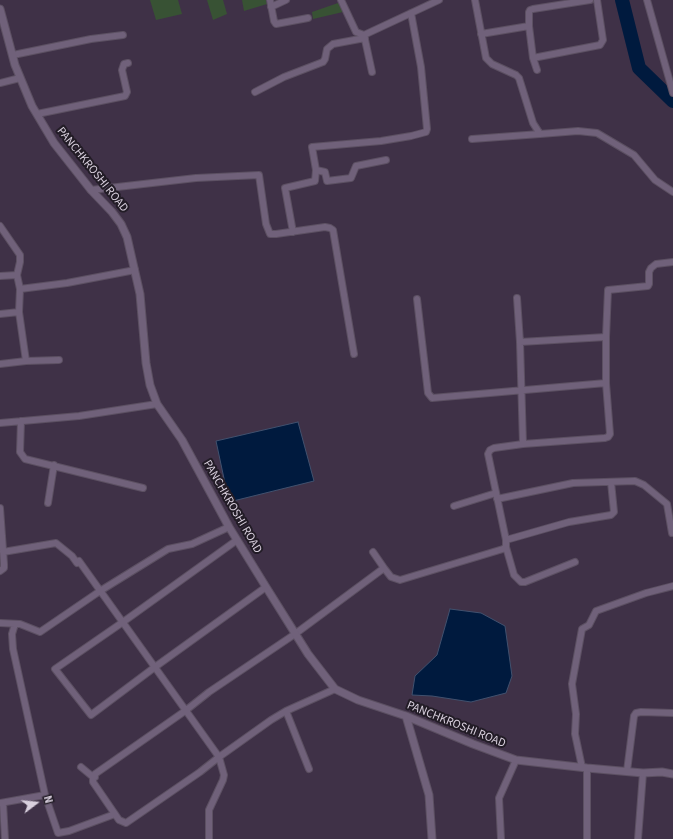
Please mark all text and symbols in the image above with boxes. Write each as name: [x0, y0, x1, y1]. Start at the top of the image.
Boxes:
street label: PANCHKROSHI ROAD: [53, 125, 131, 215]
street label: PANCHKROSHI ROAD: [199, 458, 265, 556]
street label: PANCHKROSHI ROAD: [404, 699, 508, 751]
north arrow: [16, 783, 56, 823]
text: N: [40, 794, 56, 805]

